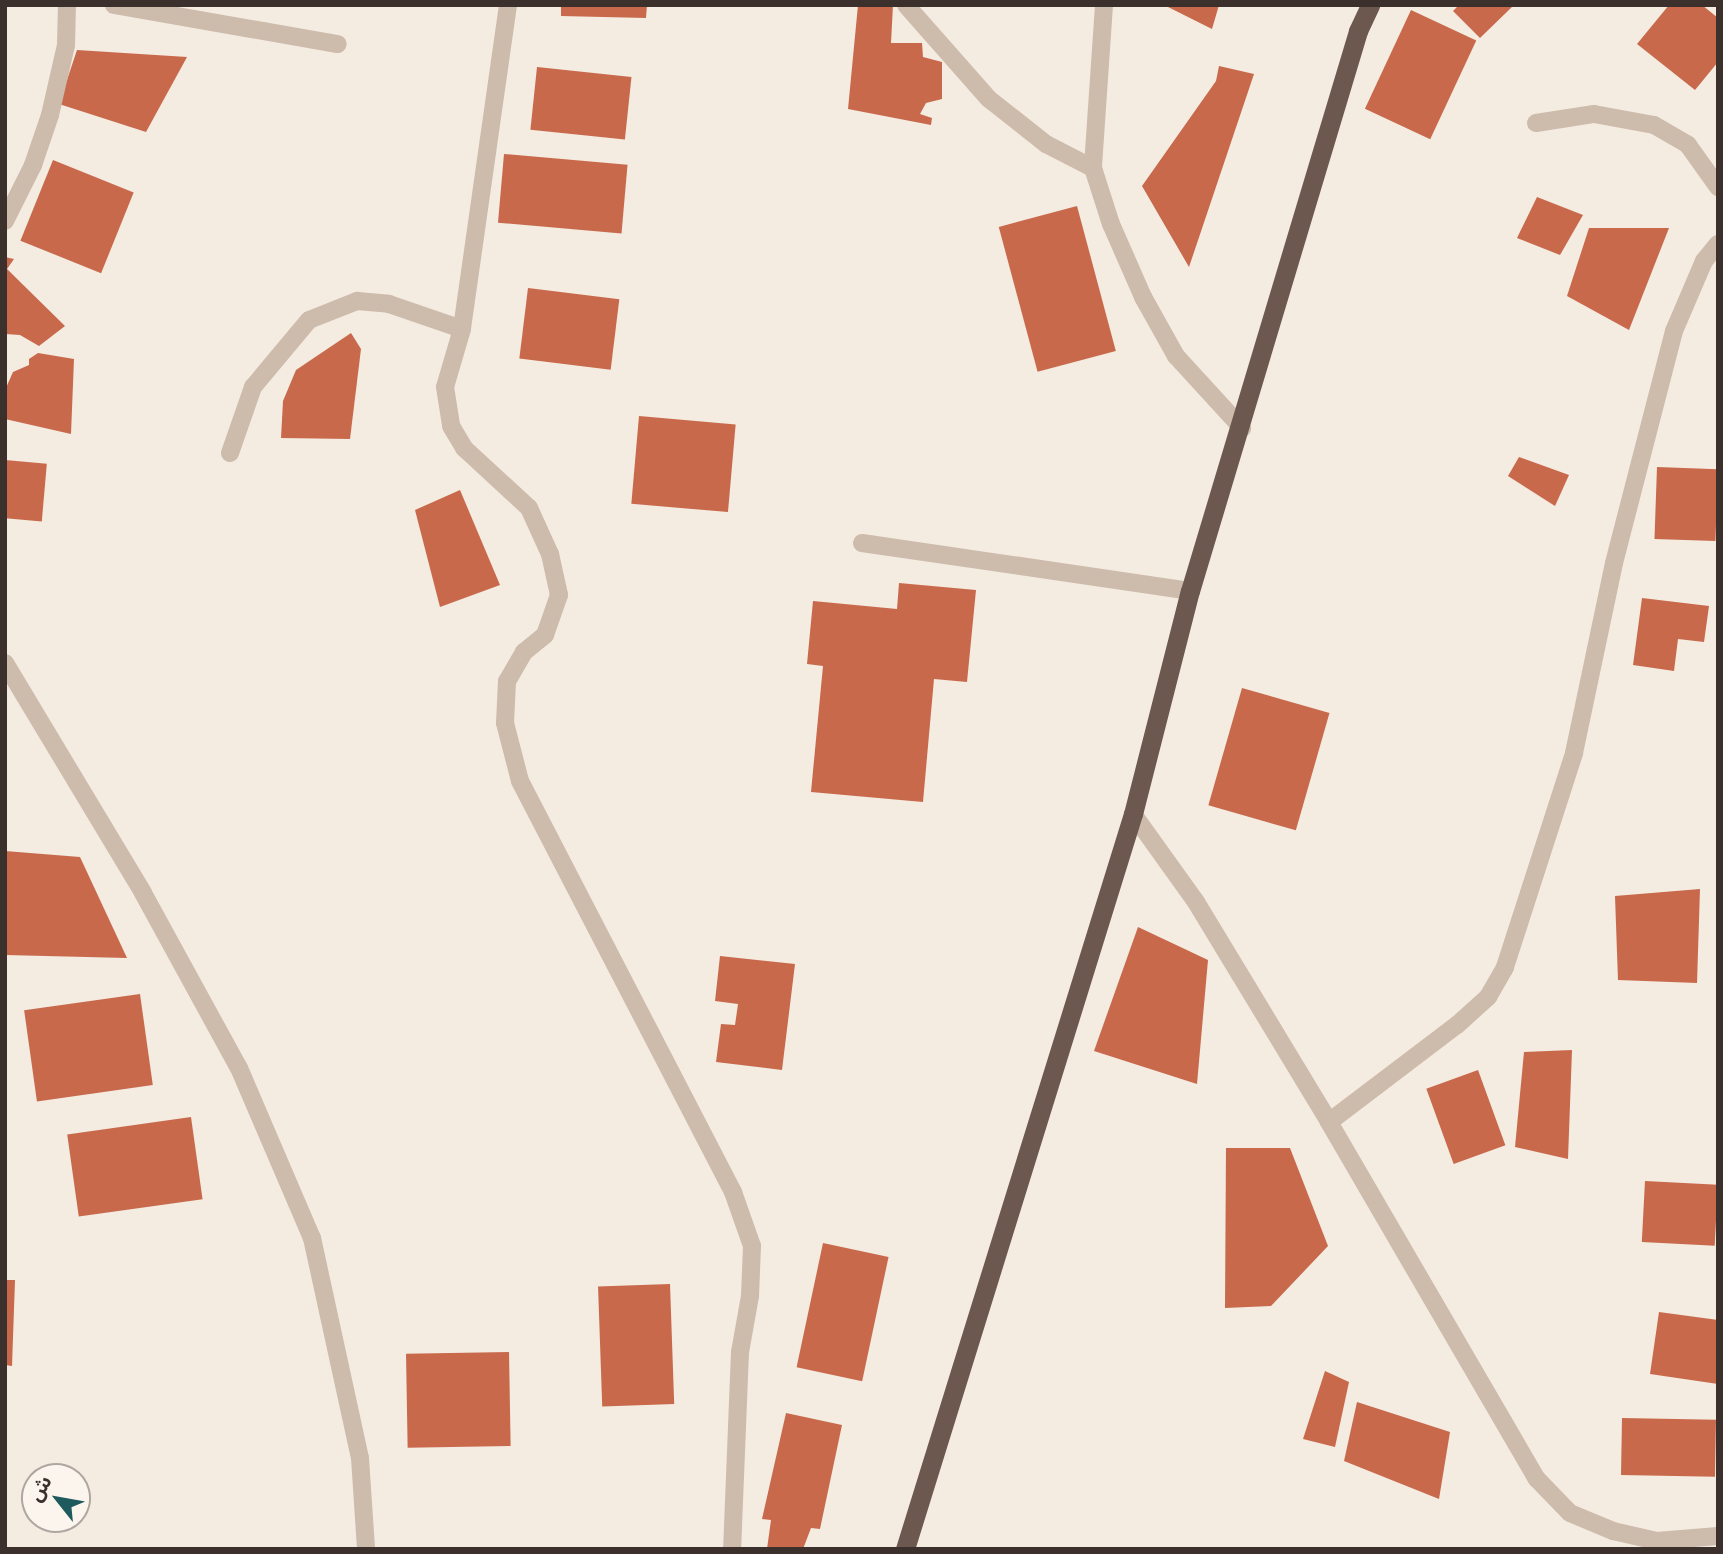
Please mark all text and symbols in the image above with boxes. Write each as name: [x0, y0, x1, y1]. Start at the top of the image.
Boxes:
north arrow: [21, 1463, 91, 1533]
text: ش: [23, 1471, 57, 1506]

